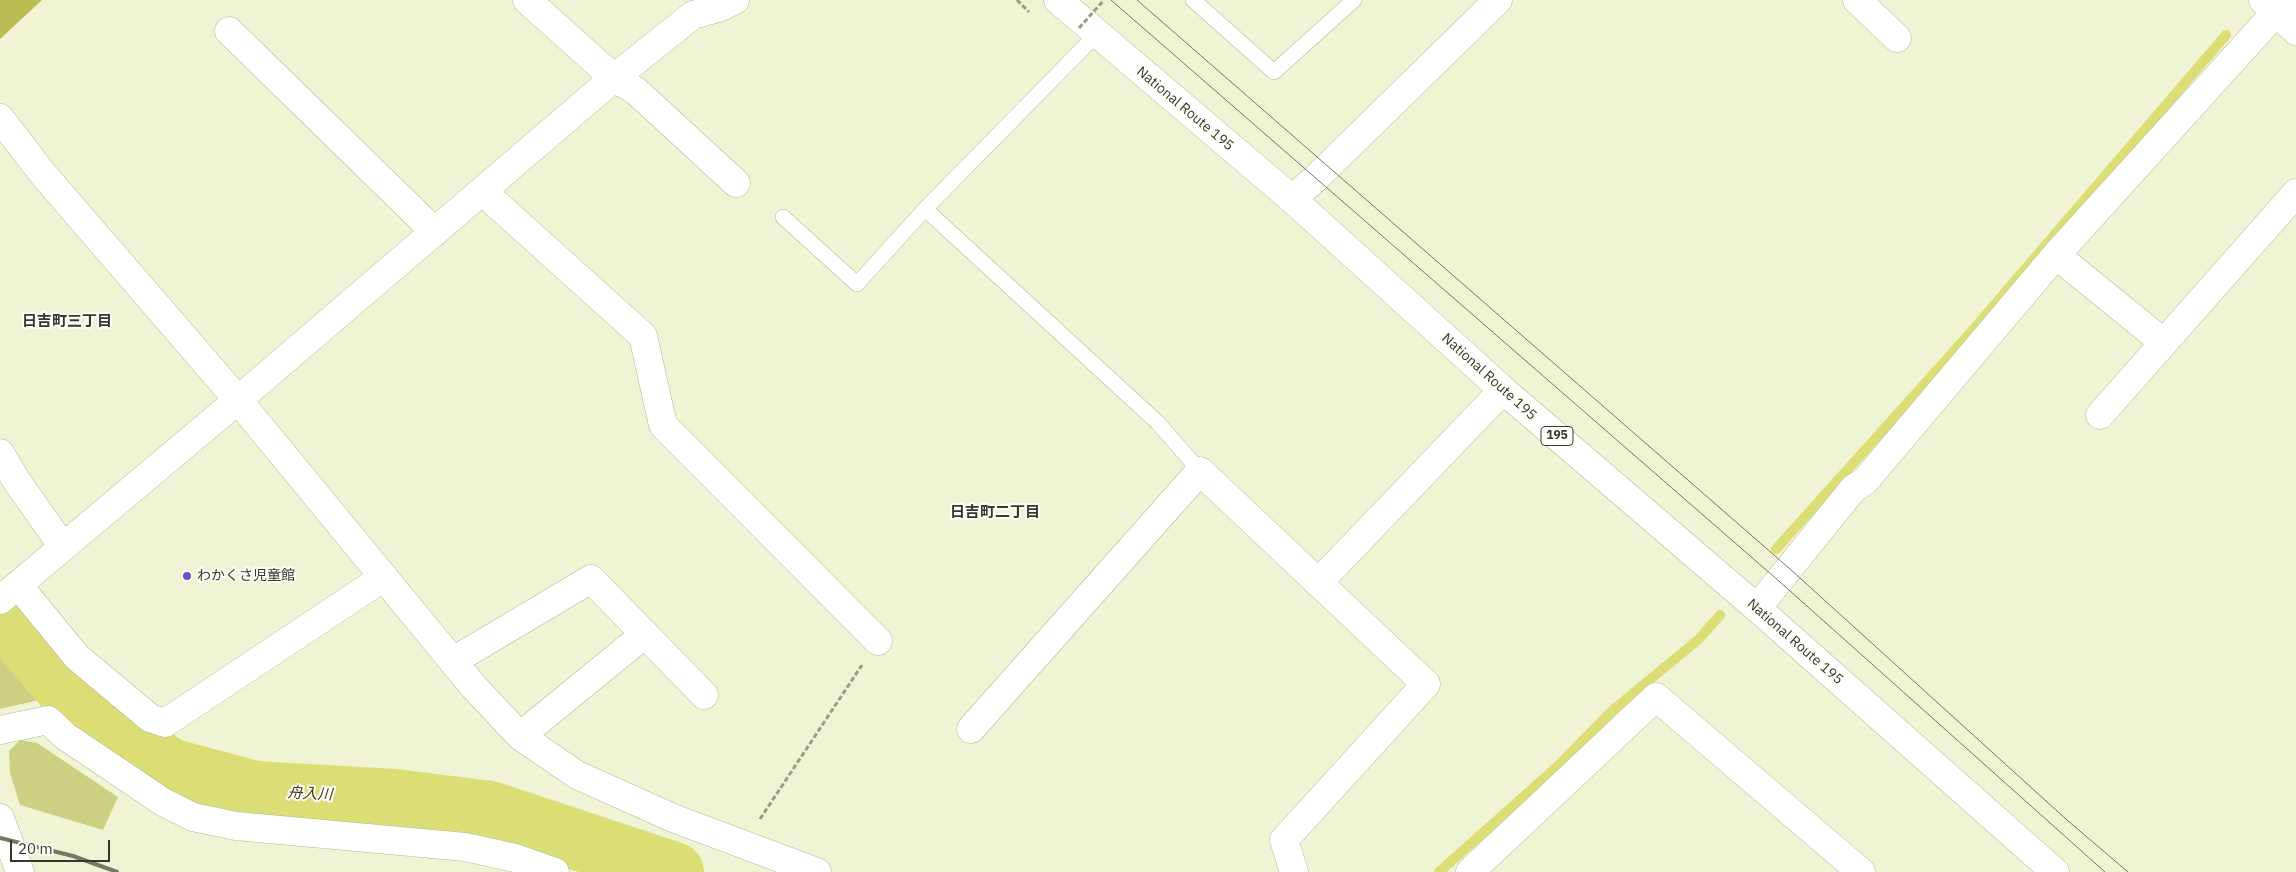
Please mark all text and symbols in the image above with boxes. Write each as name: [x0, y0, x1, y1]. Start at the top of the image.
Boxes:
street label: National Route 195: [1133, 63, 1237, 155]
district label: 日吉町三丁目: [22, 313, 112, 331]
street label: National Route 195: [1438, 330, 1540, 424]
road number: 195: [1541, 426, 1573, 446]
district label: 日吉町二丁目: [950, 504, 1040, 522]
place label: わかくさ児童館: [197, 568, 295, 584]
marker: わかくさ児童館: [181, 570, 193, 582]
street label: National Route 195: [1744, 596, 1846, 688]
water label: 舟入川: [287, 784, 333, 804]
scale bar: [12, 830, 112, 862]
text: 20 m: [18, 839, 53, 858]

